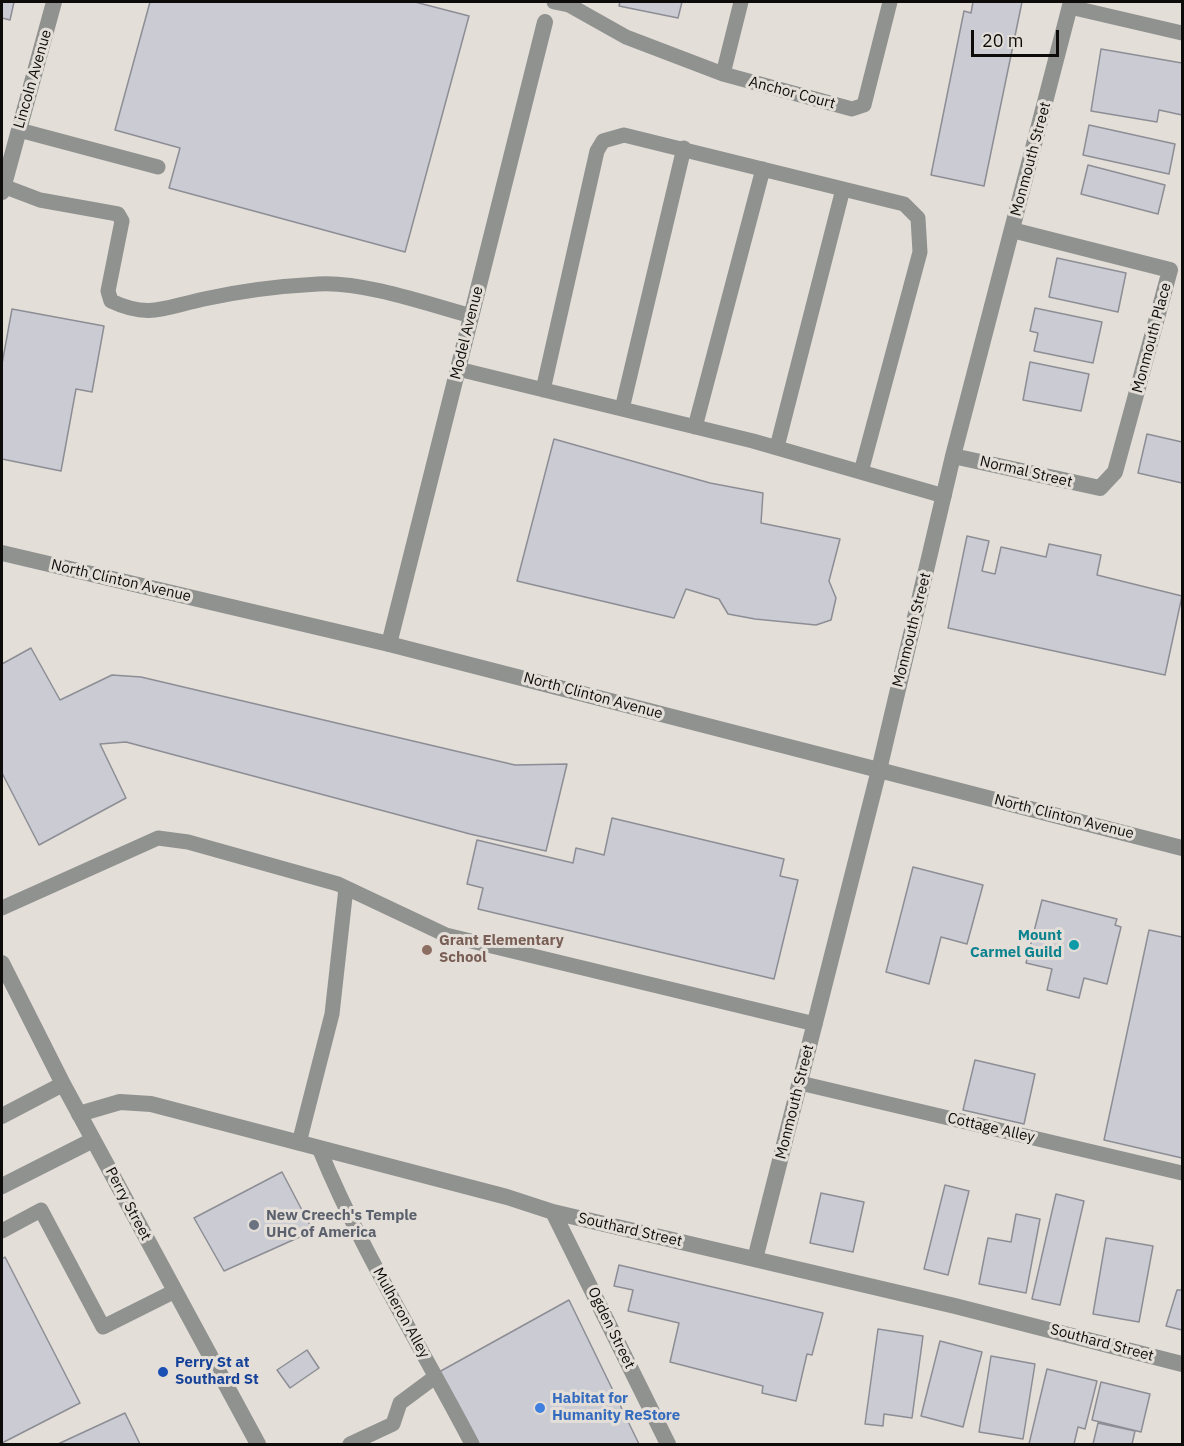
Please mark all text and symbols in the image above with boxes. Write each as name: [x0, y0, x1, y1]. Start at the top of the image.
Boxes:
scale bar: [974, 18, 1062, 56]
street label: Lincoln Avenue: [10, 28, 56, 130]
text: 20 m: [982, 29, 1024, 52]
street label: Anchor Court: [747, 73, 837, 113]
street label: Monmouth Street: [1007, 100, 1055, 218]
street label: Monmouth Place: [1129, 281, 1175, 395]
street label: Model Avenue: [447, 285, 487, 381]
street label: Normal Street: [978, 453, 1074, 491]
street label: North Clinton Avenue: [49, 556, 193, 606]
street label: Monmouth Street: [889, 571, 935, 689]
street label: North Clinton Avenue: [521, 669, 665, 723]
street label: North Clinton Avenue: [992, 791, 1136, 843]
place label: Mount Carmel Guild: [970, 927, 1062, 962]
place label: Grant Elementary School: [439, 932, 564, 967]
marker: Mount Carmel Guild: [1067, 938, 1081, 952]
marker: Grant Elementary School: [420, 943, 434, 957]
street label: Monmouth Street: [772, 1043, 818, 1161]
street label: Cottage Alley: [946, 1109, 1036, 1147]
street label: Perry Street: [101, 1164, 155, 1244]
place label: New Creech's Temple UHC of America: [266, 1207, 417, 1242]
street label: Southard Street: [576, 1209, 684, 1251]
marker: New Creech's Temple UHC of America: [247, 1218, 261, 1232]
street label: Mulheron Alley: [369, 1265, 433, 1361]
street label: Ogden Street: [583, 1284, 639, 1372]
street label: Southard Street: [1048, 1321, 1156, 1365]
place label: Perry St at Southard St: [175, 1354, 259, 1389]
marker: Perry St at Southard St: [156, 1365, 170, 1379]
place label: Habitat for Humanity ReStore: [552, 1390, 680, 1425]
marker: Habitat for Humanity ReStore: [533, 1401, 547, 1415]

